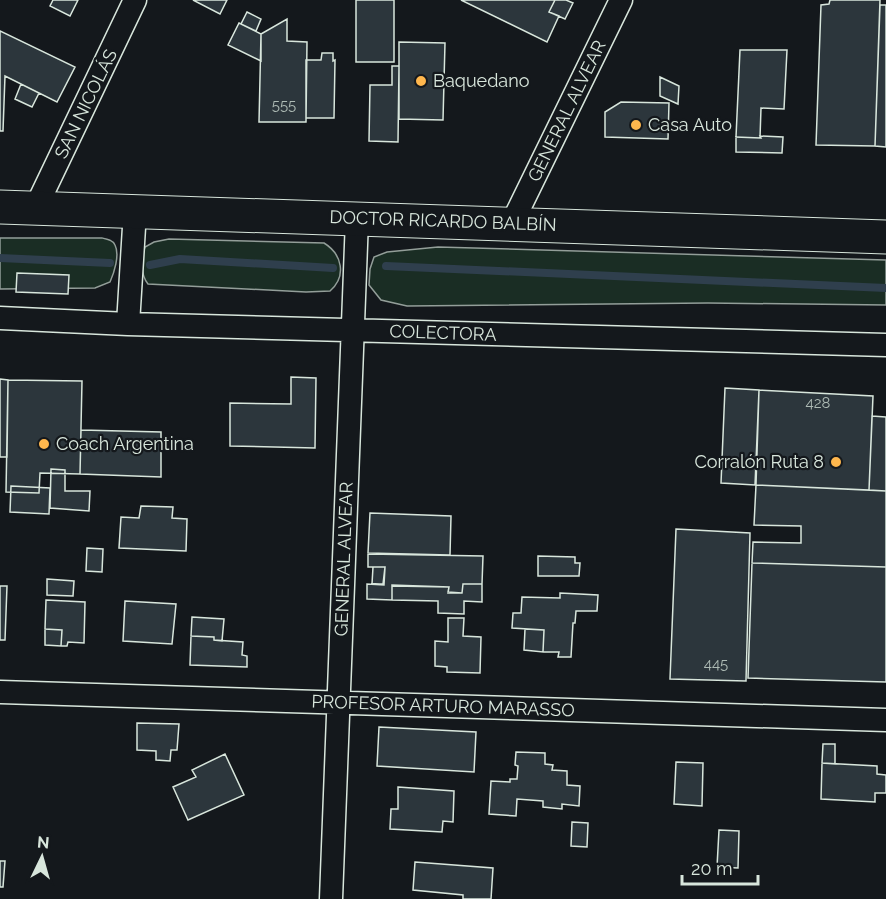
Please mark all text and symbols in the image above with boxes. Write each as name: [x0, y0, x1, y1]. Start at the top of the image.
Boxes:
street label: GENERAL ALVEAR: [523, 37, 610, 185]
street label: SAN NICOLÁS: [49, 45, 121, 162]
place label: Baquedano: [433, 70, 530, 91]
marker: Baquedano: [414, 74, 428, 88]
house number: 555: [272, 96, 296, 114]
place label: Casa Auto: [648, 114, 732, 135]
marker: Casa Auto: [629, 118, 643, 132]
street label: DOCTOR RICARDO BALBÍN: [329, 205, 557, 235]
street label: COLECTORA: [389, 320, 497, 345]
house number: 428: [806, 394, 831, 412]
place label: Coach Argentina: [56, 433, 194, 454]
marker: Coach Argentina: [37, 437, 51, 451]
place label: Corralón Ruta 8: [694, 451, 824, 472]
marker: Corralón Ruta 8: [829, 455, 843, 469]
street label: GENERAL ALVEAR: [330, 481, 357, 637]
house number: 445: [704, 655, 728, 673]
street label: PROFESOR ARTURO MARASSO: [311, 690, 575, 721]
north arrow: [12, 827, 72, 887]
text: N: [36, 833, 50, 853]
scale bar: [682, 848, 758, 886]
text: 20 m: [691, 858, 733, 879]

